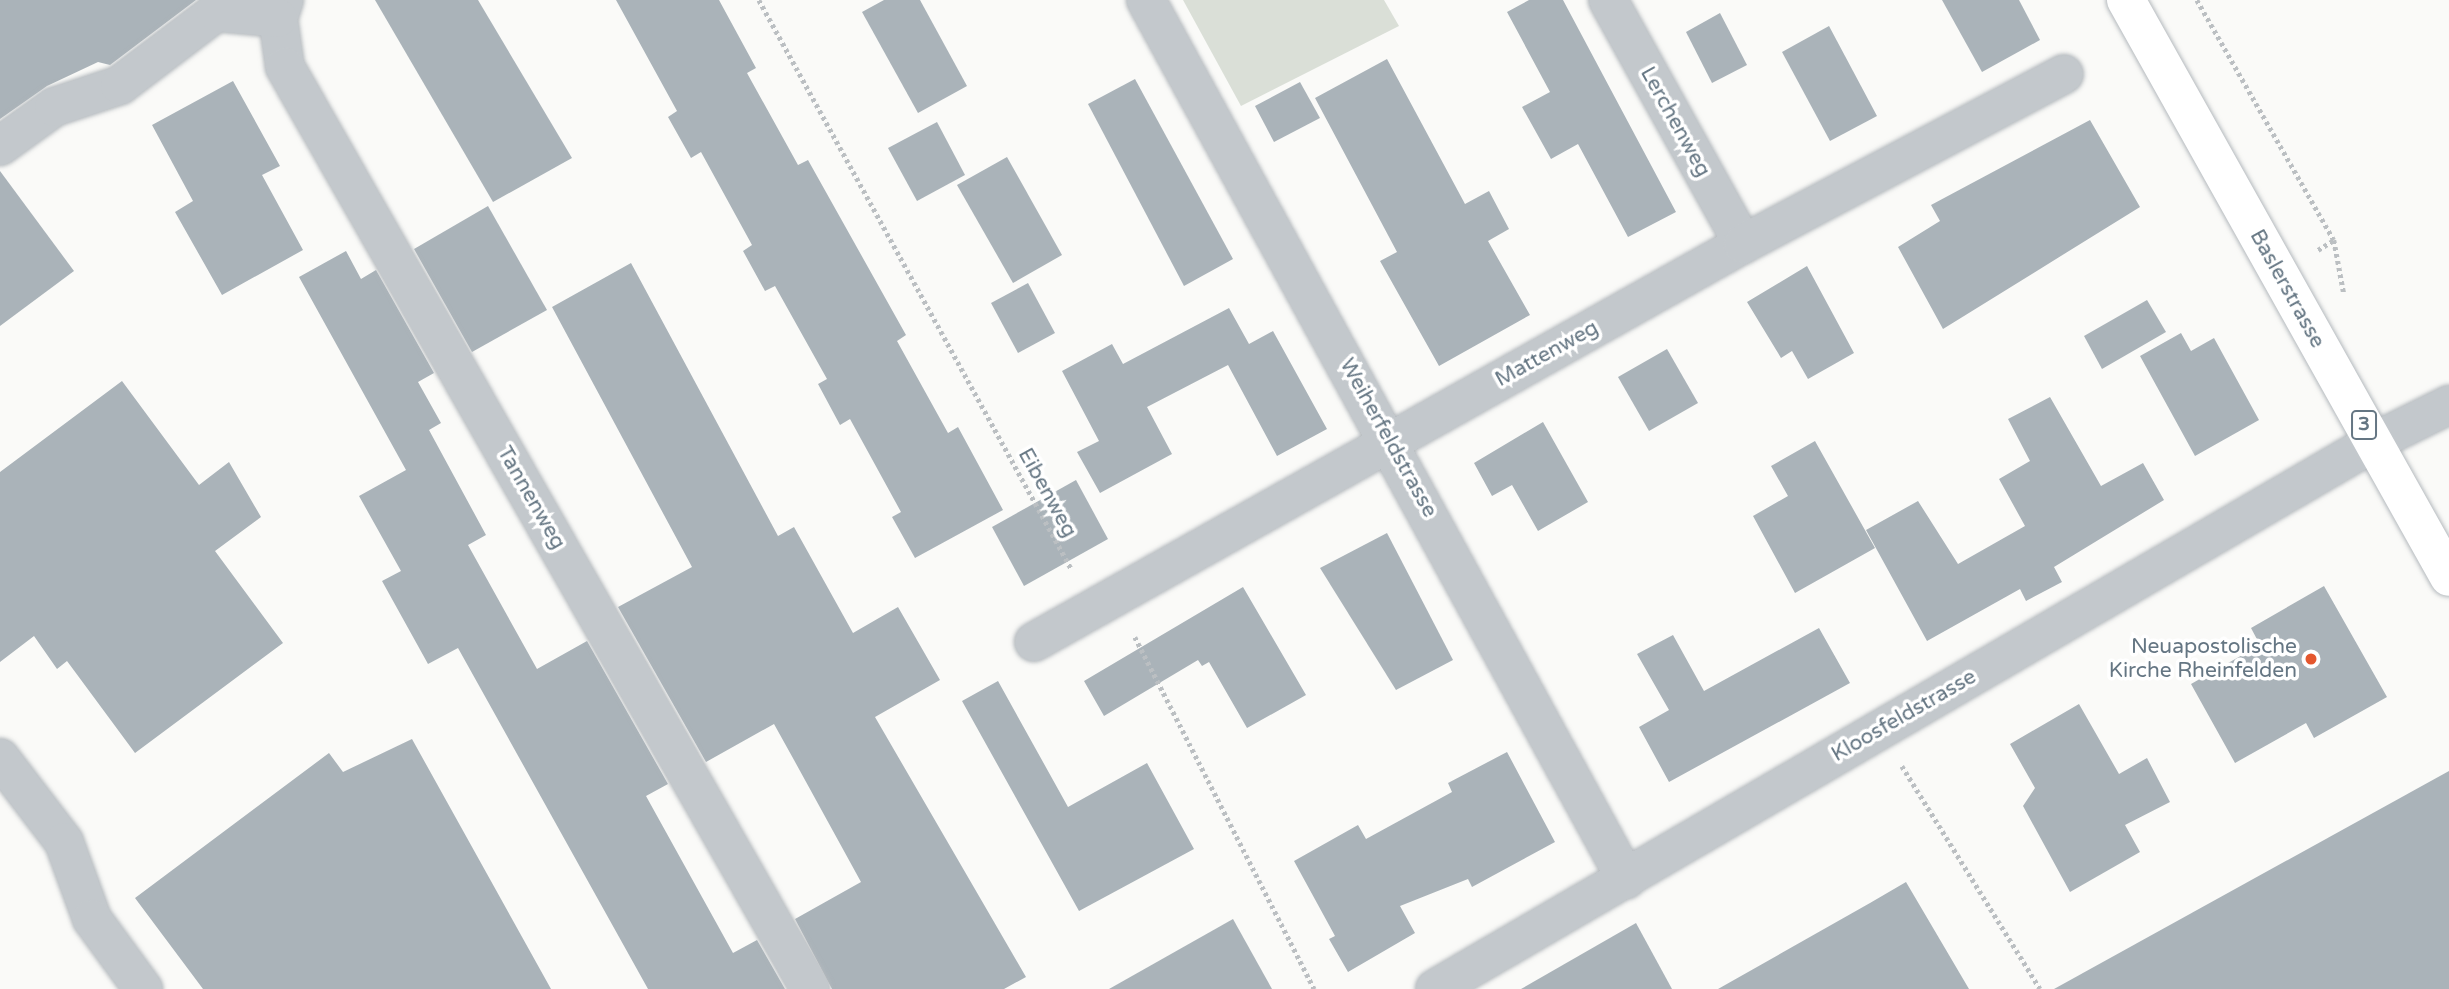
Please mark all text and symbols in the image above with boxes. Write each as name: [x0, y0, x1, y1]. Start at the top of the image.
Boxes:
street label: Lerchenweg: [1634, 63, 1716, 181]
street label: Baslerstrasse: [2244, 225, 2330, 353]
street label: Mattenweg: [1491, 315, 1603, 393]
street label: Weiherfeldstrasse: [1334, 354, 1442, 522]
road number: 3: [2350, 410, 2378, 440]
street label: Tannenweg: [491, 442, 571, 554]
street label: Eibenweg: [1012, 444, 1082, 542]
place label: Neuapostolische Kirche Rheinfelden: [2109, 634, 2297, 684]
marker: Neuapostolische Kirche Rheinfelden: [2303, 651, 2319, 667]
street label: Kloosfeldstrasse: [1827, 664, 1981, 768]

